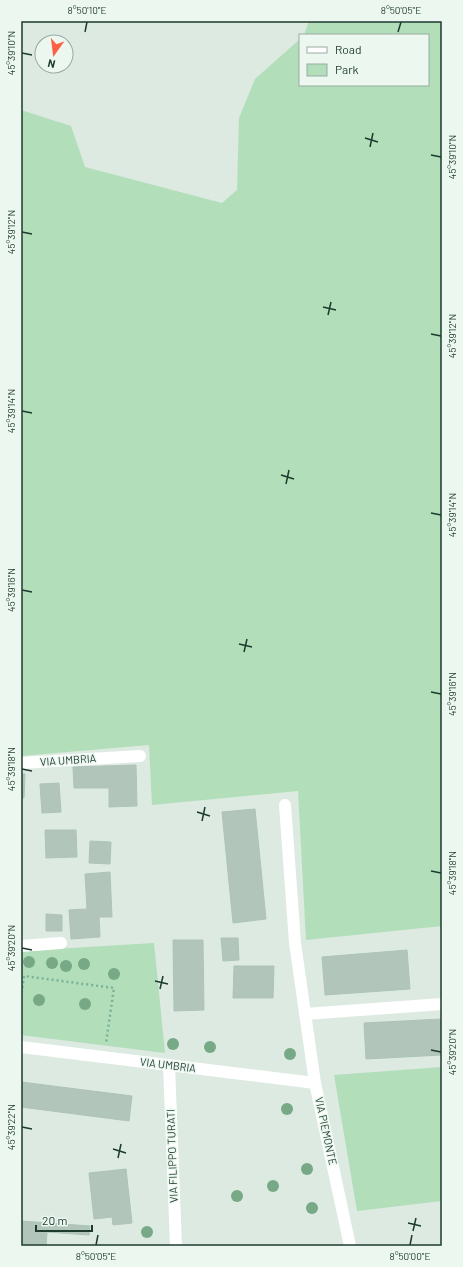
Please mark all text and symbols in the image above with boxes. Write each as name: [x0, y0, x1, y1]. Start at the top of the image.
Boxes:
text: 8°50'10"E: [68, 4, 106, 16]
text: 8°50'05"E: [381, 4, 421, 16]
text: 45°39'10"N: [5, 31, 17, 75]
north arrow: [34, 34, 74, 74]
legend: [299, 34, 429, 86]
text: Road: [335, 42, 362, 56]
text: N: [46, 57, 57, 71]
text: Park: [335, 62, 359, 76]
text: 45°39'10"N: [446, 135, 458, 179]
text: 45°39'12"N: [5, 210, 17, 254]
text: 45°39'12"N: [446, 314, 458, 358]
text: 45°39'14"N: [5, 389, 17, 433]
text: 45°39'14"N: [446, 493, 458, 537]
text: 45°39'16"N: [5, 568, 17, 612]
text: 45°39'16"N: [446, 672, 458, 716]
text: 45°39'18"N: [5, 747, 17, 791]
street label: VIA UMBRIA: [39, 751, 97, 768]
text: 45°39'18"N: [446, 851, 458, 895]
text: 45°39'20"N: [5, 925, 17, 971]
text: 45°39'20"N: [446, 1029, 458, 1075]
street label: VIA UMBRIA: [139, 1055, 197, 1074]
street label: VIA PIEMONTE: [313, 1096, 340, 1166]
text: 45°39'22"N: [5, 1104, 17, 1150]
street label: VIA FILIPPO TURATI: [163, 1109, 180, 1203]
scale bar: [36, 1207, 92, 1233]
text: 20 m: [42, 1213, 68, 1227]
text: 8°50'05"E: [76, 1250, 116, 1262]
text: 8°50'00"E: [389, 1250, 431, 1262]

